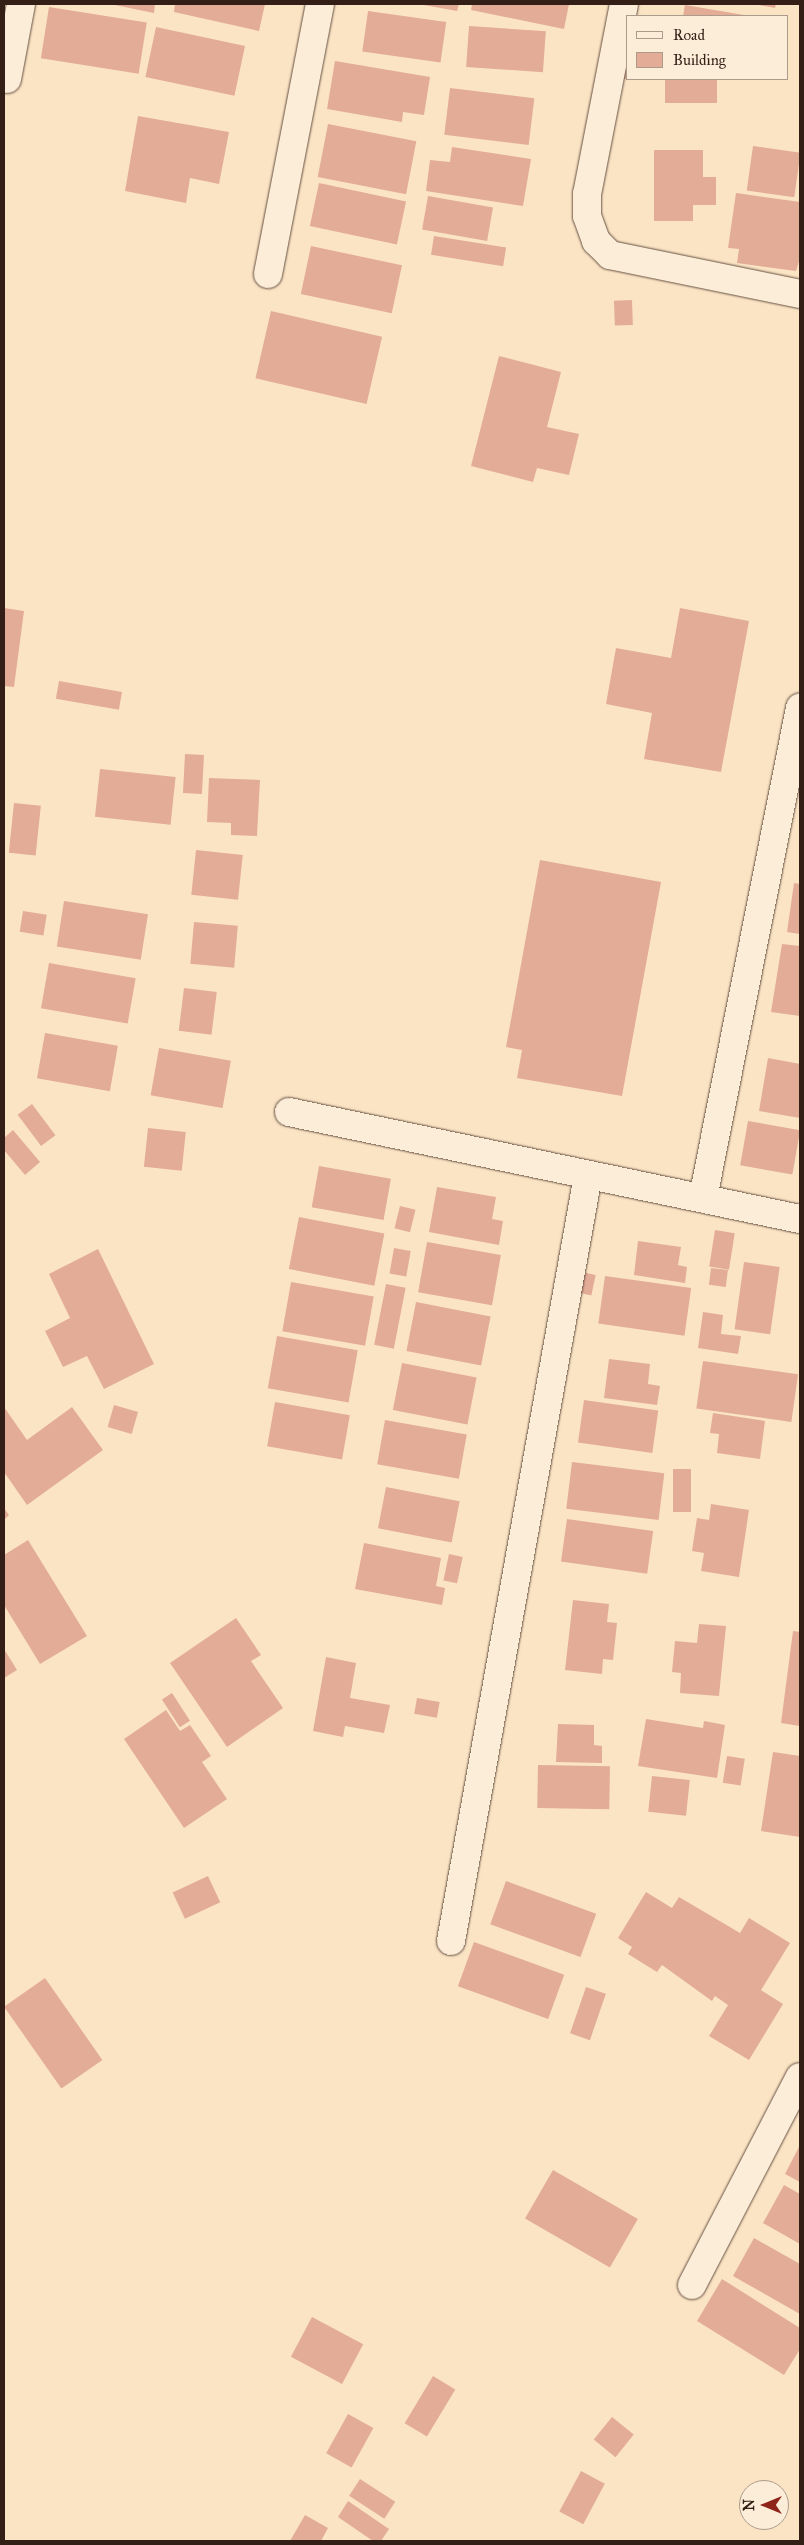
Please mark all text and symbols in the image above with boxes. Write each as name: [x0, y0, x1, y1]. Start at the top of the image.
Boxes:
legend: [626, 15, 789, 80]
text: Road: [673, 26, 705, 44]
text: Building: [673, 51, 726, 69]
north arrow: [739, 2480, 789, 2530]
text: N: [741, 2499, 758, 2511]

